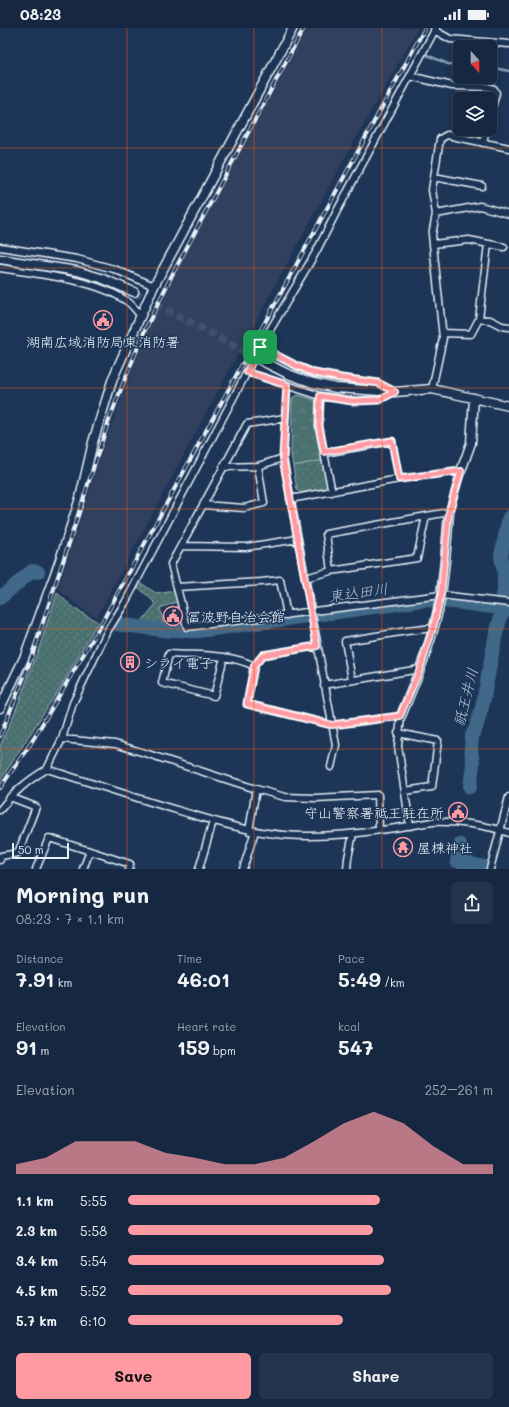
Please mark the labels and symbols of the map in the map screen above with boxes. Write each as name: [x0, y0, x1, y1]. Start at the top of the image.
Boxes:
north arrow: [453, 40, 497, 84]
public building icon: 湖南広域消防局東消防署: [92, 309, 114, 331]
pin: [243, 330, 277, 364]
place label: 湖南広域消防局東消防署: [26, 332, 180, 351]
water label: 東込田川: [327, 578, 389, 606]
public building icon: 冨波野自治会館: [162, 605, 184, 627]
place label: 冨波野自治会館: [187, 607, 285, 626]
building icon: シライ電子: [119, 651, 141, 673]
place label: シライ電子: [144, 653, 213, 672]
water label: 祇王井川: [448, 665, 482, 729]
public building icon: 守山警察署祗王駐在所: [447, 801, 469, 823]
place label: 守山警察署祗王駐在所: [304, 803, 444, 822]
temple icon: 屋棟神社: [392, 836, 414, 858]
place label: 屋棟神社: [417, 838, 473, 857]
scale bar: [12, 841, 69, 860]

